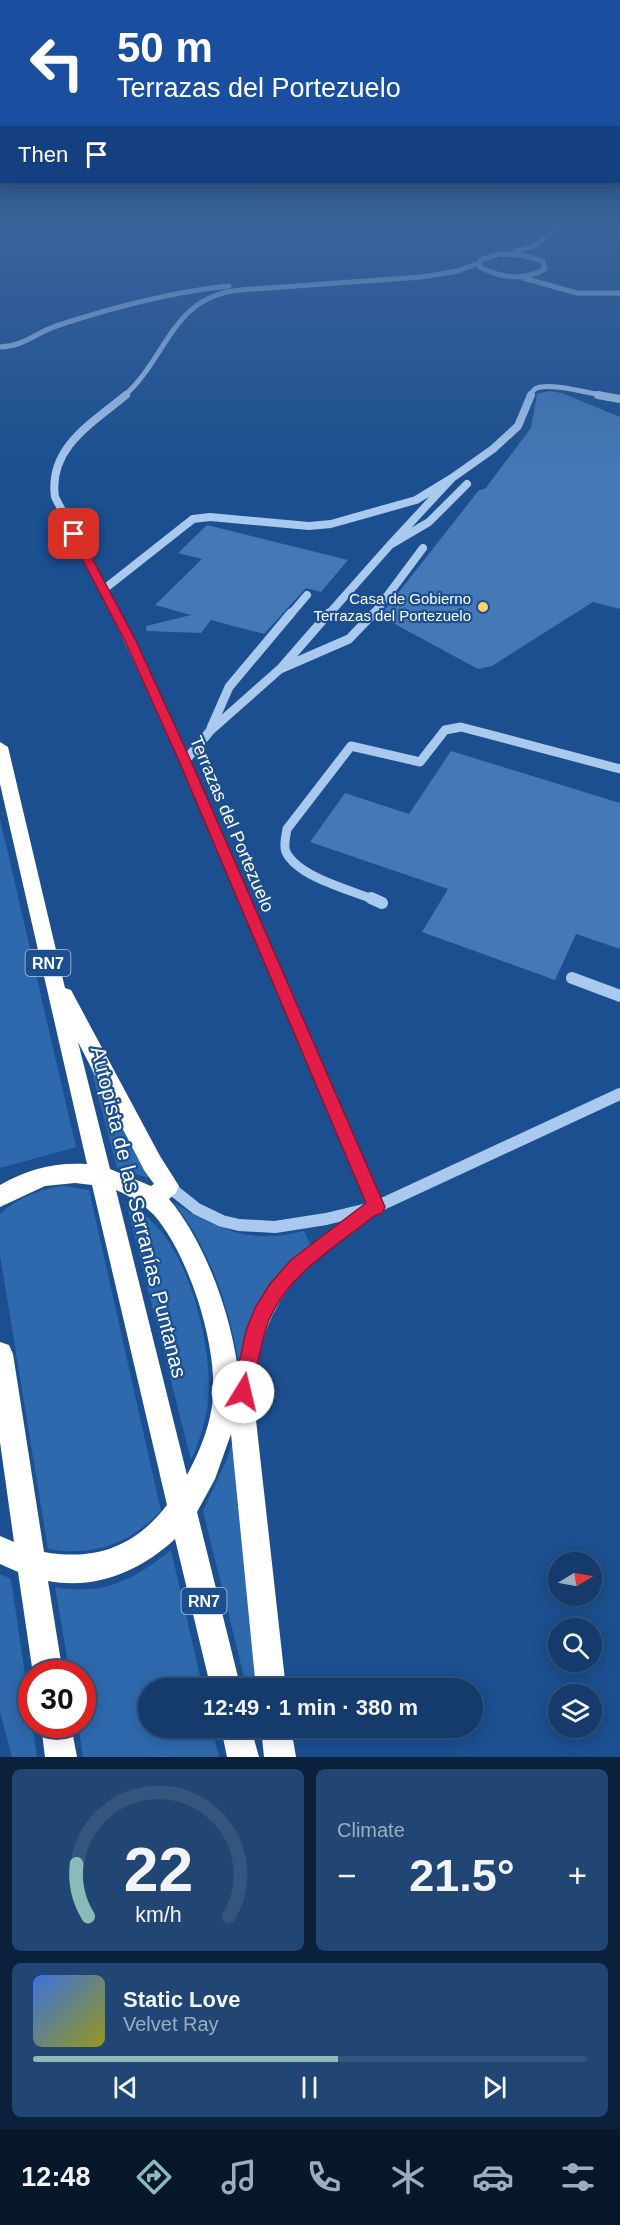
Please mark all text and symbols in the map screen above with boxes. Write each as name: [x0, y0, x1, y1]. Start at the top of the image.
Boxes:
icon: left: [18, 24, 96, 102]
text: 50 m: [117, 24, 213, 71]
text: Terrazas del Portezuelo: [117, 73, 401, 103]
icon: arrive: [80, 138, 113, 171]
text: Then: [18, 142, 68, 167]
pin: [48, 508, 99, 559]
icon: arrive: [57, 517, 90, 550]
place label: Casa de Gobierno Terrazas del Portezuelo: [313, 590, 471, 624]
marker: Casa de Gobierno Terrazas del Portezuelo: [476, 600, 490, 614]
street label: Terrazas del Portezuelo: [186, 733, 278, 915]
road number: RN7: [26, 950, 70, 976]
street label: Autopista de las Serranías Puntanas: [87, 1044, 191, 1380]
position arrow: [211, 1360, 275, 1424]
north arrow: [548, 1552, 602, 1606]
map controls: [548, 1552, 602, 1738]
road number: RN7: [182, 1588, 226, 1614]
button: search: [548, 1618, 602, 1672]
speed limit sign: 30: [18, 1660, 96, 1738]
button: layers: [548, 1684, 602, 1738]
text: 12:49 · 1 min · 380 m: [203, 1695, 418, 1720]
text: Climate: [337, 1819, 405, 1841]
text: 22: [123, 1835, 193, 1904]
text: 21.5°: [409, 1850, 515, 1901]
text: −: [337, 1857, 356, 1894]
text: +: [568, 1857, 587, 1894]
text: km/h: [135, 1903, 181, 1927]
text: Static Love: [123, 1987, 240, 2012]
text: Velvet Ray: [123, 2013, 219, 2035]
icon: previous: [109, 2071, 142, 2104]
icon: pause: [293, 2071, 326, 2104]
icon: next: [478, 2071, 511, 2104]
icon: directions: [133, 2156, 175, 2198]
icon: music: [218, 2156, 260, 2198]
icon: phone: [303, 2156, 345, 2198]
icon: climate: [387, 2156, 429, 2198]
icon: car: [472, 2156, 514, 2198]
icon: filters: [557, 2156, 599, 2198]
text: 12:48: [21, 2162, 90, 2192]

